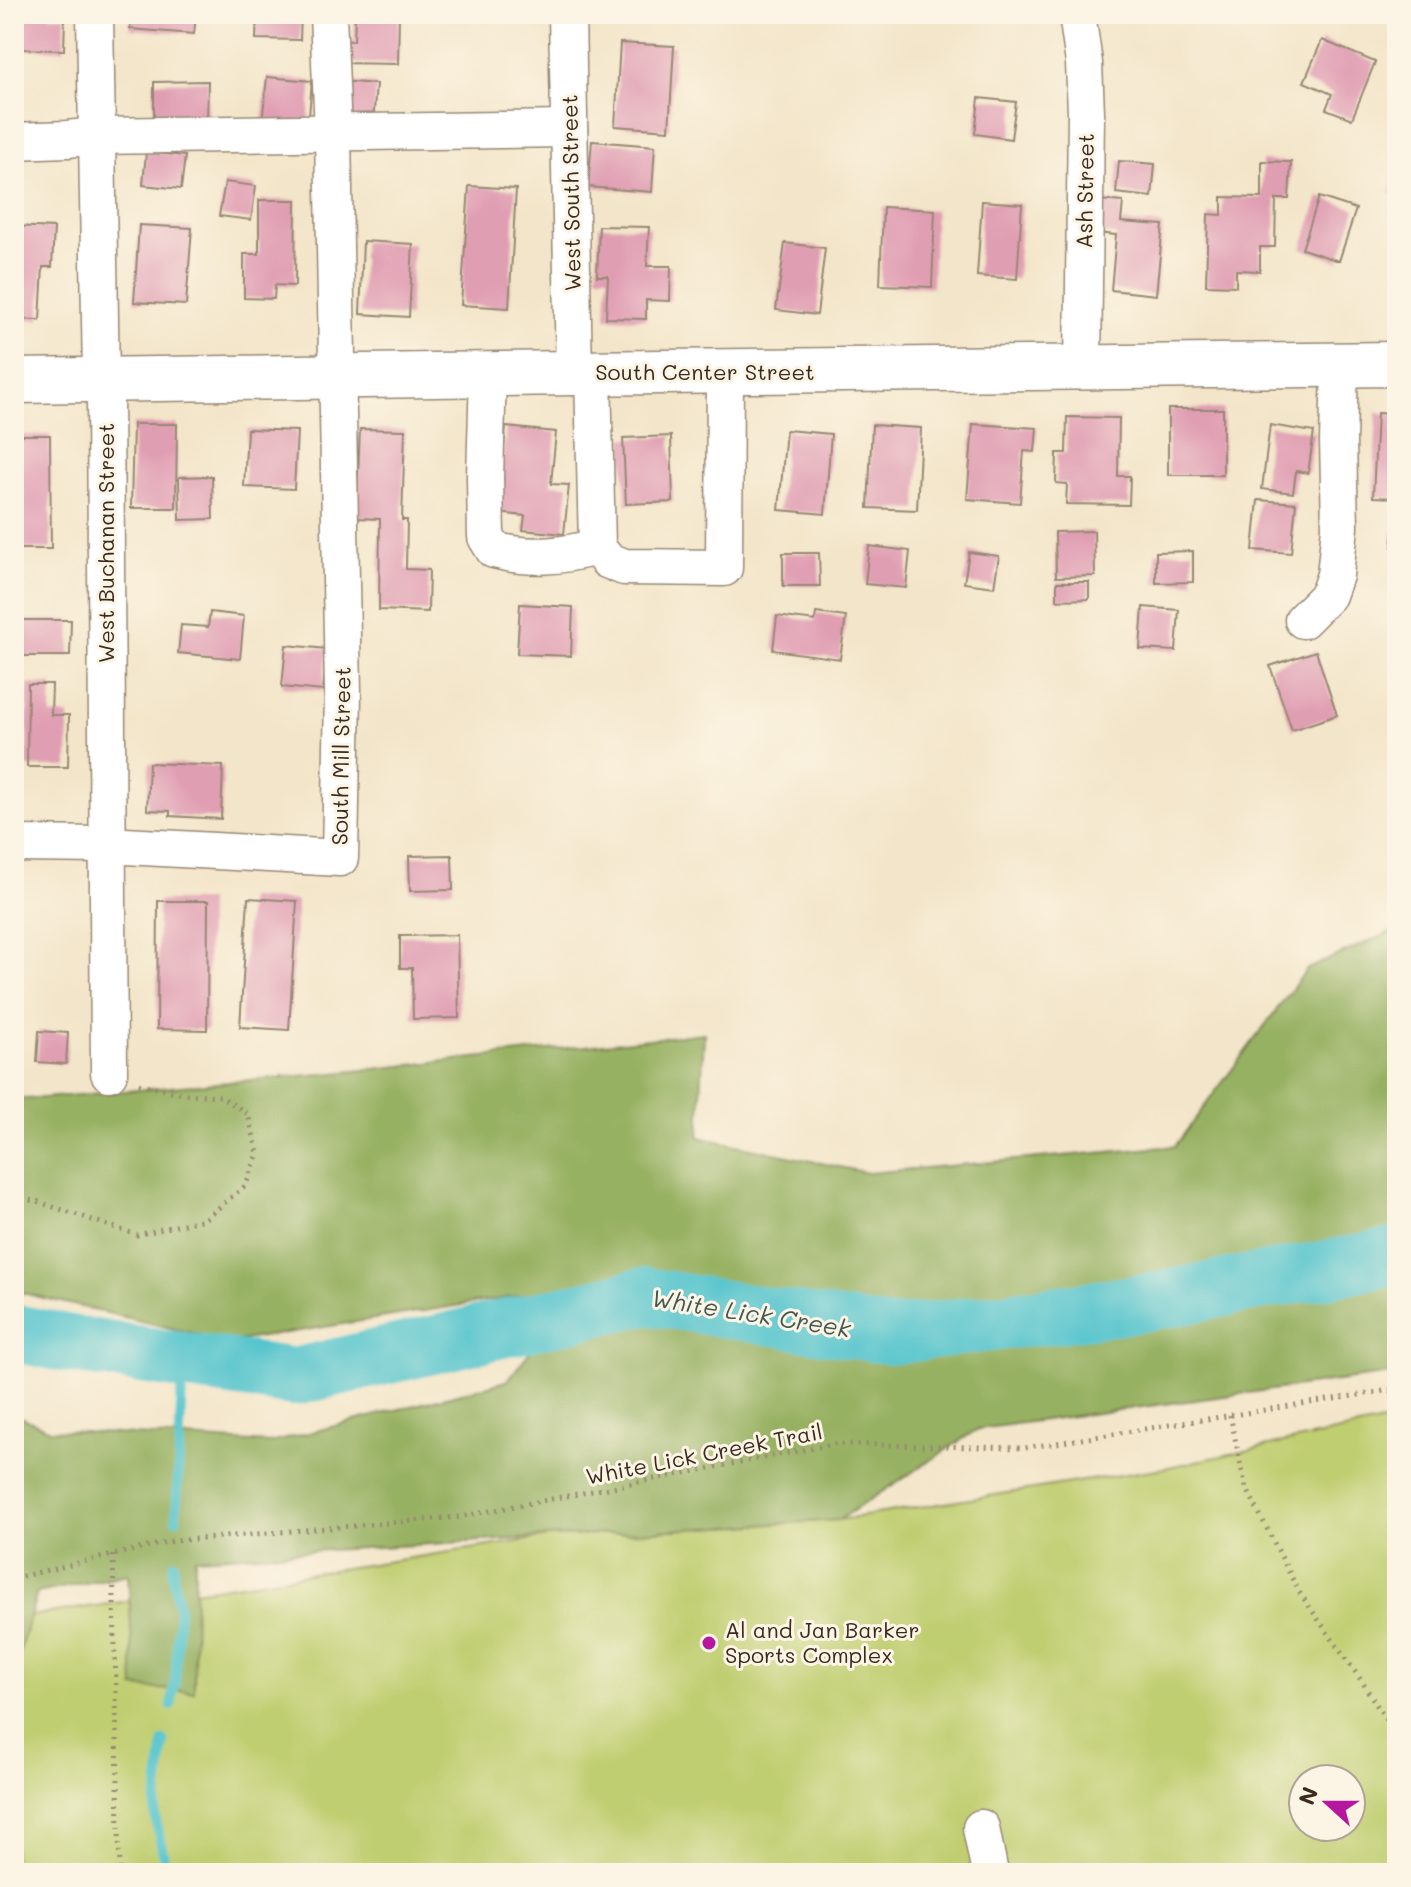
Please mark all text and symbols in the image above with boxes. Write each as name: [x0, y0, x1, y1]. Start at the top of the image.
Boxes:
street label: West South Street: [554, 94, 587, 292]
street label: Ash Street: [1069, 133, 1100, 249]
street label: South Center Street: [595, 357, 815, 386]
street label: West Buchanan Street: [91, 423, 120, 663]
street label: South Mill Street: [324, 666, 357, 846]
water label: White Lick Creek: [649, 1281, 854, 1344]
street label: White Lick Creek Trail: [583, 1416, 825, 1491]
place label: Al and Jan Barker Sports Complex: [725, 1615, 919, 1669]
marker: Al and Jan Barker Sports Complex: [700, 1634, 718, 1652]
north arrow: [1287, 1763, 1367, 1843]
text: N: [1291, 1783, 1324, 1809]

